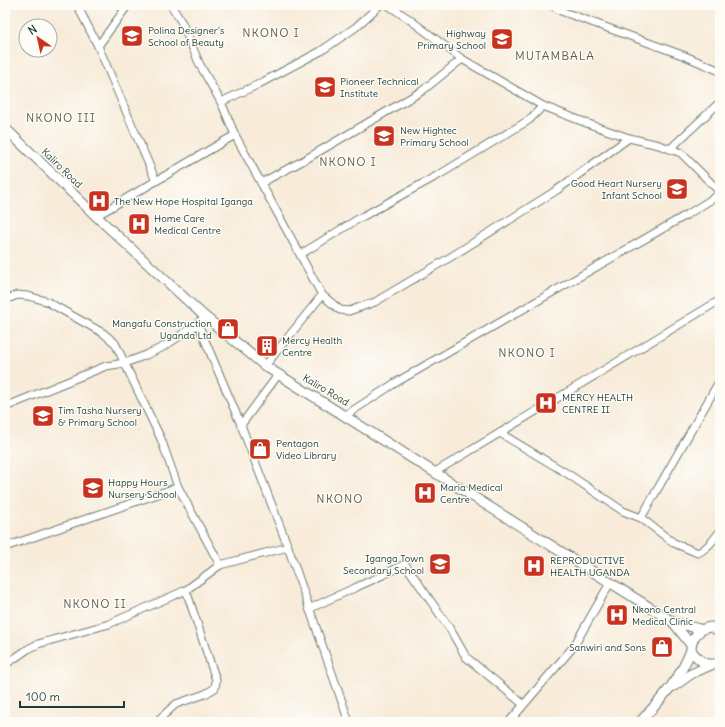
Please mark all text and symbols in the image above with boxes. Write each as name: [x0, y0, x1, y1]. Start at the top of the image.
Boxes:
north arrow: [18, 18, 58, 58]
text: N: [25, 22, 39, 38]
school or university icon: Polina Designer's School of Beauty: [119, 23, 145, 49]
place label: Polina Designer's School of Beauty: [148, 24, 225, 49]
district label: NKONO I: [242, 25, 300, 40]
school or university icon: Highway Primary School: [489, 26, 515, 52]
place label: Highway Primary School: [417, 27, 486, 52]
district label: MUTAMBALA: [515, 48, 595, 63]
school or university icon: Pioneer Technical Institute: [312, 74, 338, 100]
place label: Pioneer Technical Institute: [340, 75, 419, 100]
district label: NKONO III: [26, 110, 96, 125]
school or university icon: New Hightec Primary School: [371, 123, 397, 149]
place label: New Hightec Primary School: [400, 124, 469, 149]
street label: Kaliro Road: [39, 145, 85, 191]
district label: NKONO I: [319, 154, 377, 169]
school or university icon: Good Heart Nursery Infant School: [664, 176, 690, 202]
place label: Good Heart Nursery Infant School: [571, 177, 662, 202]
hospital icon: The New Hope Hospital Iganga: [86, 188, 112, 214]
place label: The New Hope Hospital Iganga: [114, 195, 253, 208]
hospital icon: Home Care Medical Centre: [126, 211, 152, 237]
place label: Home Care Medical Centre: [154, 212, 221, 237]
shop icon: Mangafu Construction Uganda Ltd: [215, 316, 241, 342]
place label: Mangafu Construction Uganda Ltd: [112, 317, 212, 342]
building icon: Mercy Health Centre: [254, 333, 280, 359]
place label: Mercy Health Centre: [282, 334, 342, 359]
district label: NKONO I: [498, 345, 556, 360]
street label: Kaliro Road: [300, 371, 352, 409]
hospital icon: MERCY HEALTH CENTRE II: [533, 390, 559, 416]
place label: MERCY HEALTH CENTRE II: [562, 391, 633, 416]
school or university icon: Tim Tasha Nursery & Primary School: [30, 403, 56, 429]
place label: Tim Tasha Nursery & Primary School: [58, 404, 142, 429]
shop icon: Pentagon Video Library: [247, 436, 273, 462]
place label: Pentagon Video Library: [276, 437, 336, 462]
school or university icon: Happy Hours Nursery School: [80, 475, 106, 501]
place label: Happy Hours Nursery School: [108, 476, 177, 501]
hospital icon: Maria Medical Centre: [412, 480, 438, 506]
place label: Maria Medical Centre: [440, 481, 503, 506]
district label: NKONO: [316, 491, 364, 506]
school or university icon: Iganga Town Secondary School: [427, 551, 453, 577]
place label: Iganga Town Secondary School: [343, 552, 424, 577]
hospital icon: REPRODUCTIVE HEALTH UGANDA: [521, 553, 547, 579]
place label: REPRODUCTIVE HEALTH UGANDA: [550, 554, 630, 579]
district label: NKONO II: [63, 596, 127, 611]
hospital icon: Nkono Central Medical Clinic: [604, 602, 630, 628]
place label: Nkono Central Medical Clinic: [632, 603, 696, 628]
shop icon: Sanwiri and Sons: [649, 634, 675, 660]
place label: Sanwiri and Sons: [569, 641, 646, 654]
scale bar: [20, 683, 124, 709]
text: 100 m: [26, 689, 60, 704]

